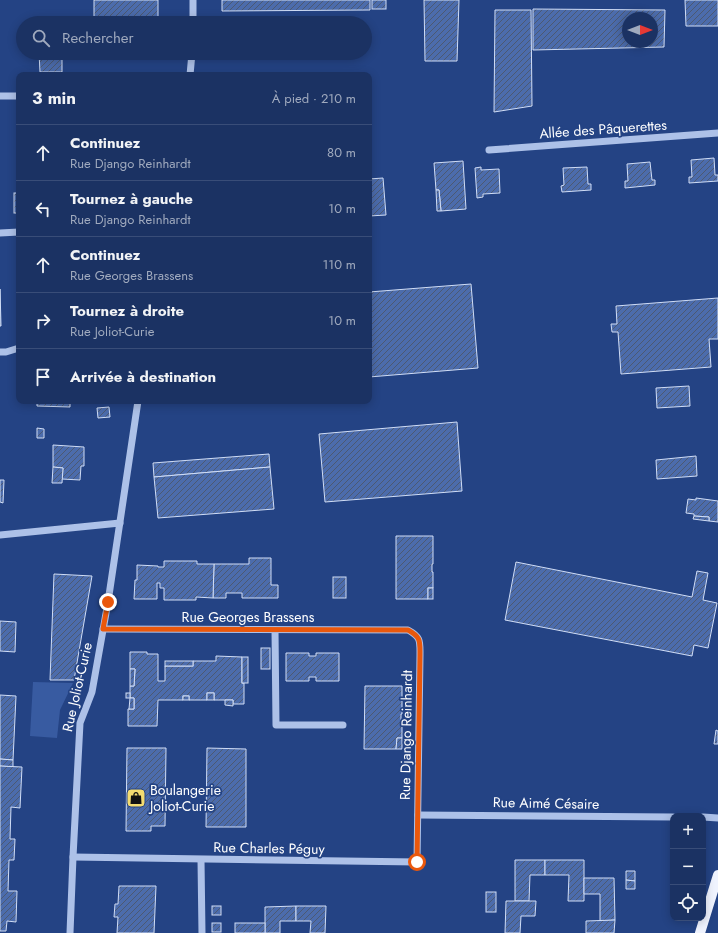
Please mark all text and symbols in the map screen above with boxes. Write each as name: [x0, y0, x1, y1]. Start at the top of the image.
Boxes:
north arrow: [622, 12, 658, 48]
search box: [16, 16, 372, 60]
icon: search: [30, 27, 52, 49]
text: Rechercher: [62, 27, 134, 49]
text: 3 min: [32, 86, 76, 110]
text: À pied · 210 m: [272, 89, 356, 108]
street label: Allée des Pâquerettes: [539, 115, 668, 143]
text: Continuez: [70, 132, 140, 154]
icon: ahead: [32, 142, 54, 164]
text: 80 m: [327, 143, 356, 162]
text: Rue Django Reinhardt: [70, 154, 191, 173]
text: Tournez à gauche: [70, 188, 193, 210]
icon: left: [32, 198, 54, 220]
text: 10 m: [328, 199, 356, 218]
text: Rue Django Reinhardt: [70, 210, 191, 229]
text: Continuez: [70, 244, 140, 266]
icon: ahead: [32, 254, 54, 276]
text: 110 m: [322, 255, 356, 274]
text: Rue Georges Brassens: [70, 266, 193, 285]
text: Tournez à droite: [70, 300, 184, 322]
icon: right: [32, 310, 54, 332]
text: 10 m: [328, 311, 356, 330]
text: Rue Joliot-Curie: [70, 322, 155, 341]
icon: arrive: [32, 366, 54, 388]
text: Arrivée à destination: [70, 366, 216, 388]
route end: [99, 593, 117, 611]
street label: Rue Georges Brassens: [182, 607, 315, 627]
street label: Rue Joliot-Curie: [57, 640, 97, 734]
street label: Rue Django Reinhardt: [395, 669, 417, 800]
place label: Boulangerie Joliot-Curie: [148, 780, 221, 816]
shop icon: Boulangerie Joliot-Curie: [125, 787, 147, 809]
street label: Rue Aimé Césaire: [493, 792, 599, 814]
map controls: [670, 813, 706, 921]
button: +: [670, 813, 706, 849]
street label: Rue Charles Péguy: [213, 837, 326, 859]
button: −: [670, 849, 706, 885]
route start: [408, 853, 426, 871]
button: locate: [670, 885, 706, 921]

